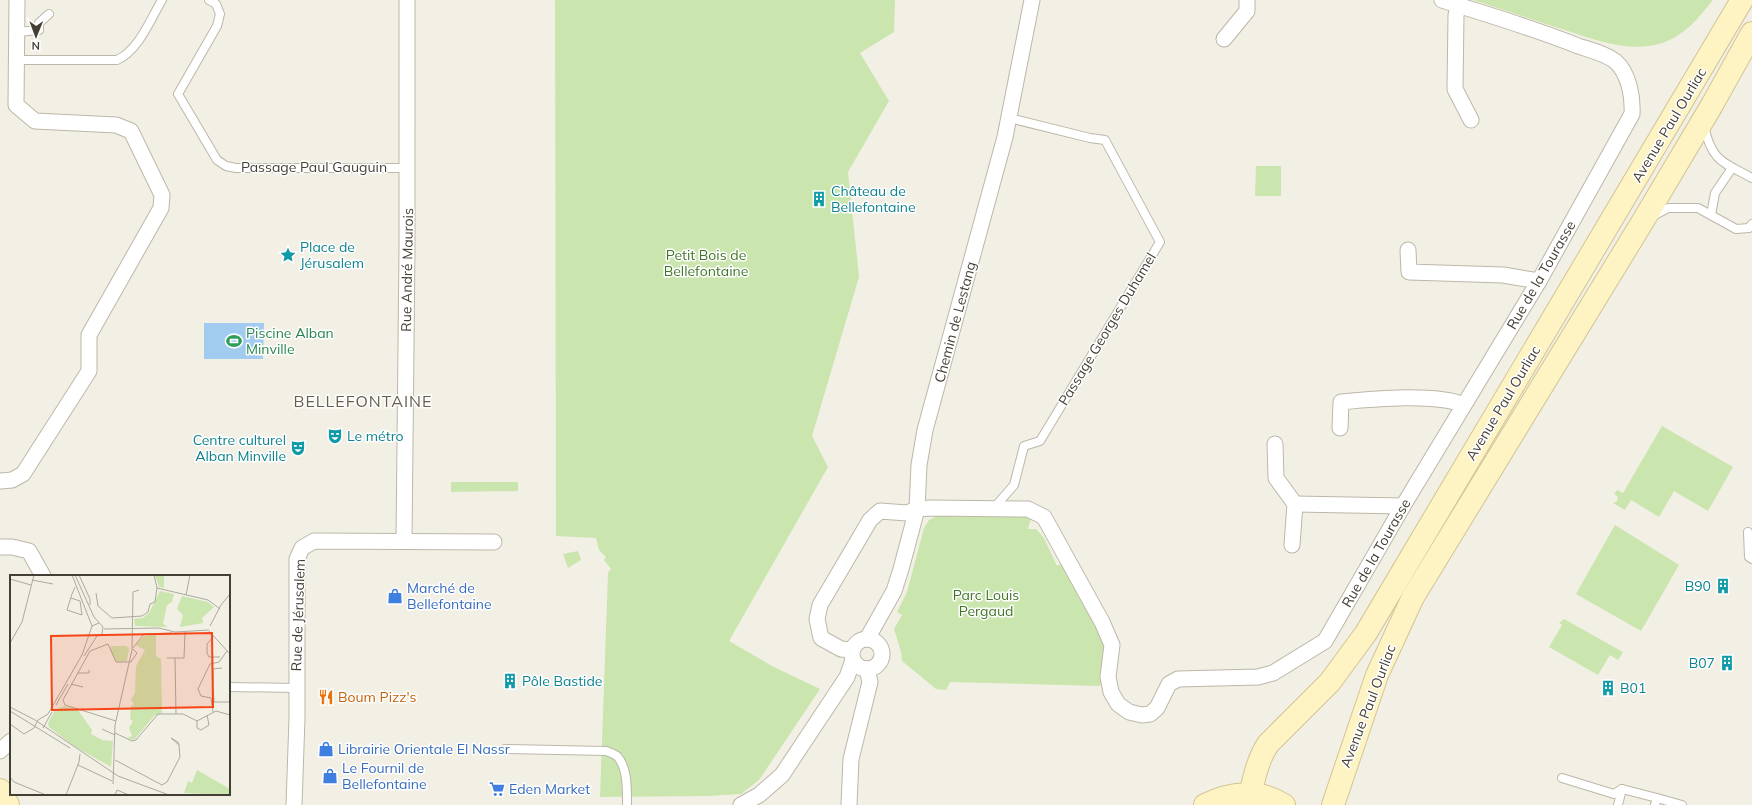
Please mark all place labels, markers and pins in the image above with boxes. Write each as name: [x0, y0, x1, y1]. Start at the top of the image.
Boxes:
place label: Château de Bellefontaine: [831, 182, 916, 216]
building icon: Château de Bellefontaine: [810, 190, 828, 208]
place label: Place de Jérusalem: [300, 238, 364, 272]
place icon: Place de Jérusalem: [279, 246, 297, 264]
place label: Piscine Alban Minville: [246, 324, 334, 358]
sports icon: Piscine Alban Minville: [225, 332, 243, 350]
theatre icon: Le métro: [326, 427, 344, 445]
place label: Le métro: [347, 427, 404, 445]
place label: Centre culturel Alban Minville: [193, 431, 286, 465]
theatre icon: Centre culturel Alban Minville: [289, 439, 307, 457]
place label: B90: [1685, 577, 1711, 595]
building icon: B90: [1714, 577, 1732, 595]
place label: Marché de Bellefontaine: [407, 579, 492, 613]
shop icon: Marché de Bellefontaine: [386, 587, 404, 605]
place label: B07: [1689, 654, 1715, 672]
building icon: B07: [1718, 654, 1736, 672]
building icon: Pôle Bastide: [501, 672, 519, 690]
place label: Pôle Bastide: [522, 672, 602, 690]
building icon: B01: [1599, 679, 1617, 697]
place label: B01: [1620, 679, 1646, 697]
restaurant icon: Boum Pizz's: [317, 688, 335, 706]
place label: Boum Pizz's: [338, 688, 417, 706]
shop icon: Librairie Orientale El Nassr: [317, 740, 335, 758]
place label: Librairie Orientale El Nassr: [338, 740, 511, 758]
place label: Le Fournil de Bellefontaine: [342, 759, 427, 793]
shop icon: Le Fournil de Bellefontaine: [321, 767, 339, 785]
supermarket icon: Eden Market: [488, 780, 506, 798]
place label: Eden Market: [509, 780, 590, 798]

